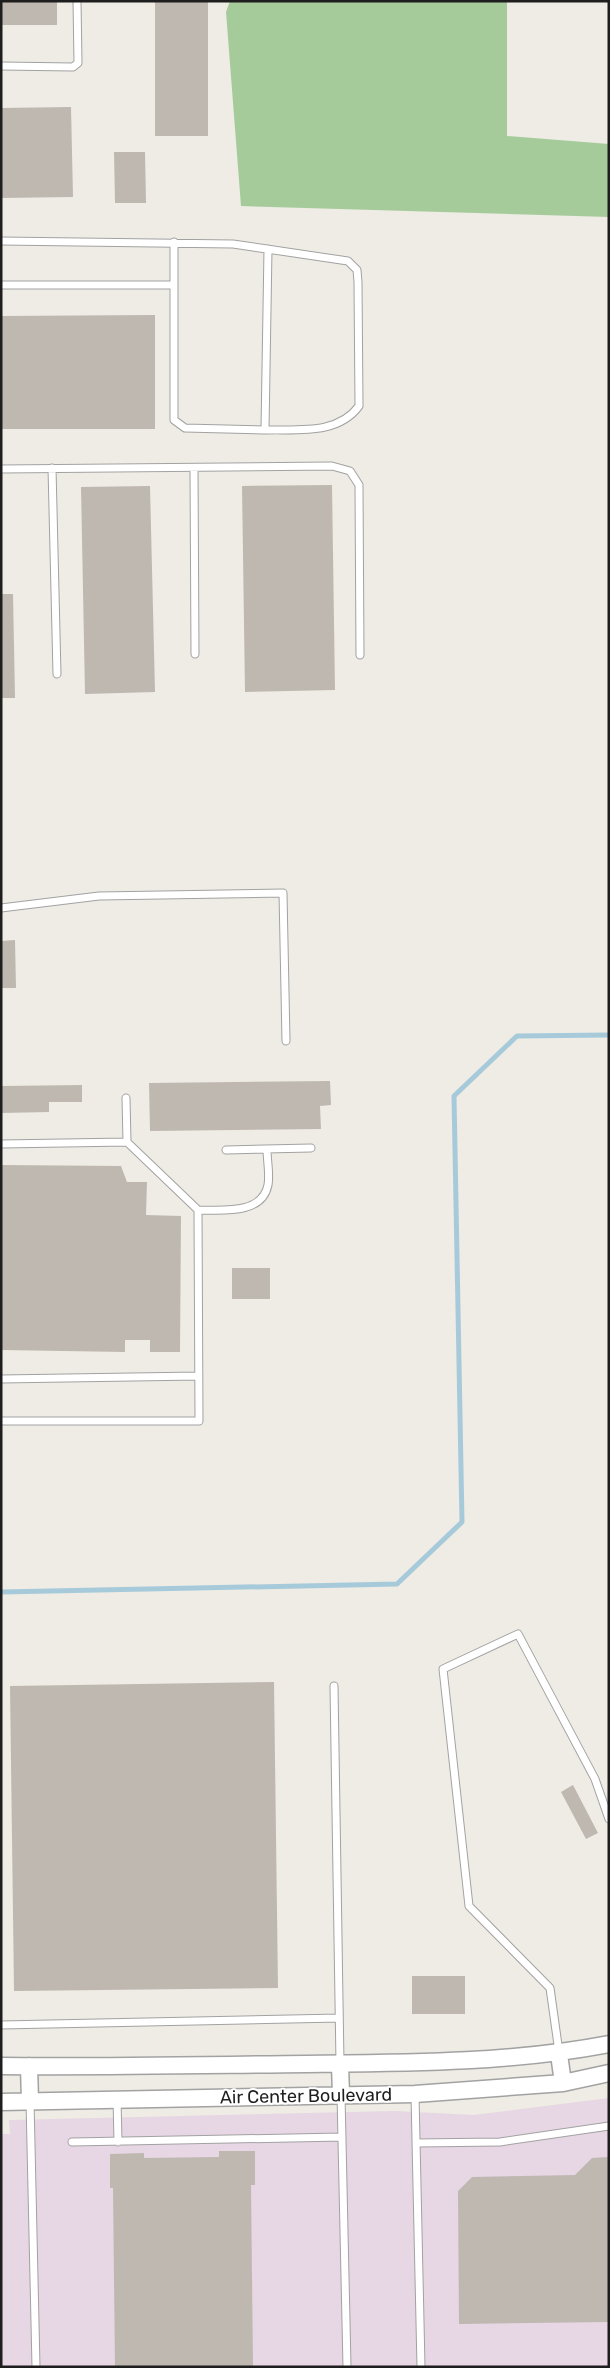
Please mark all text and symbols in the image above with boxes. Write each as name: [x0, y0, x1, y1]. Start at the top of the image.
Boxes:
street label: Air Center Boulevard: [220, 2083, 392, 2109]

